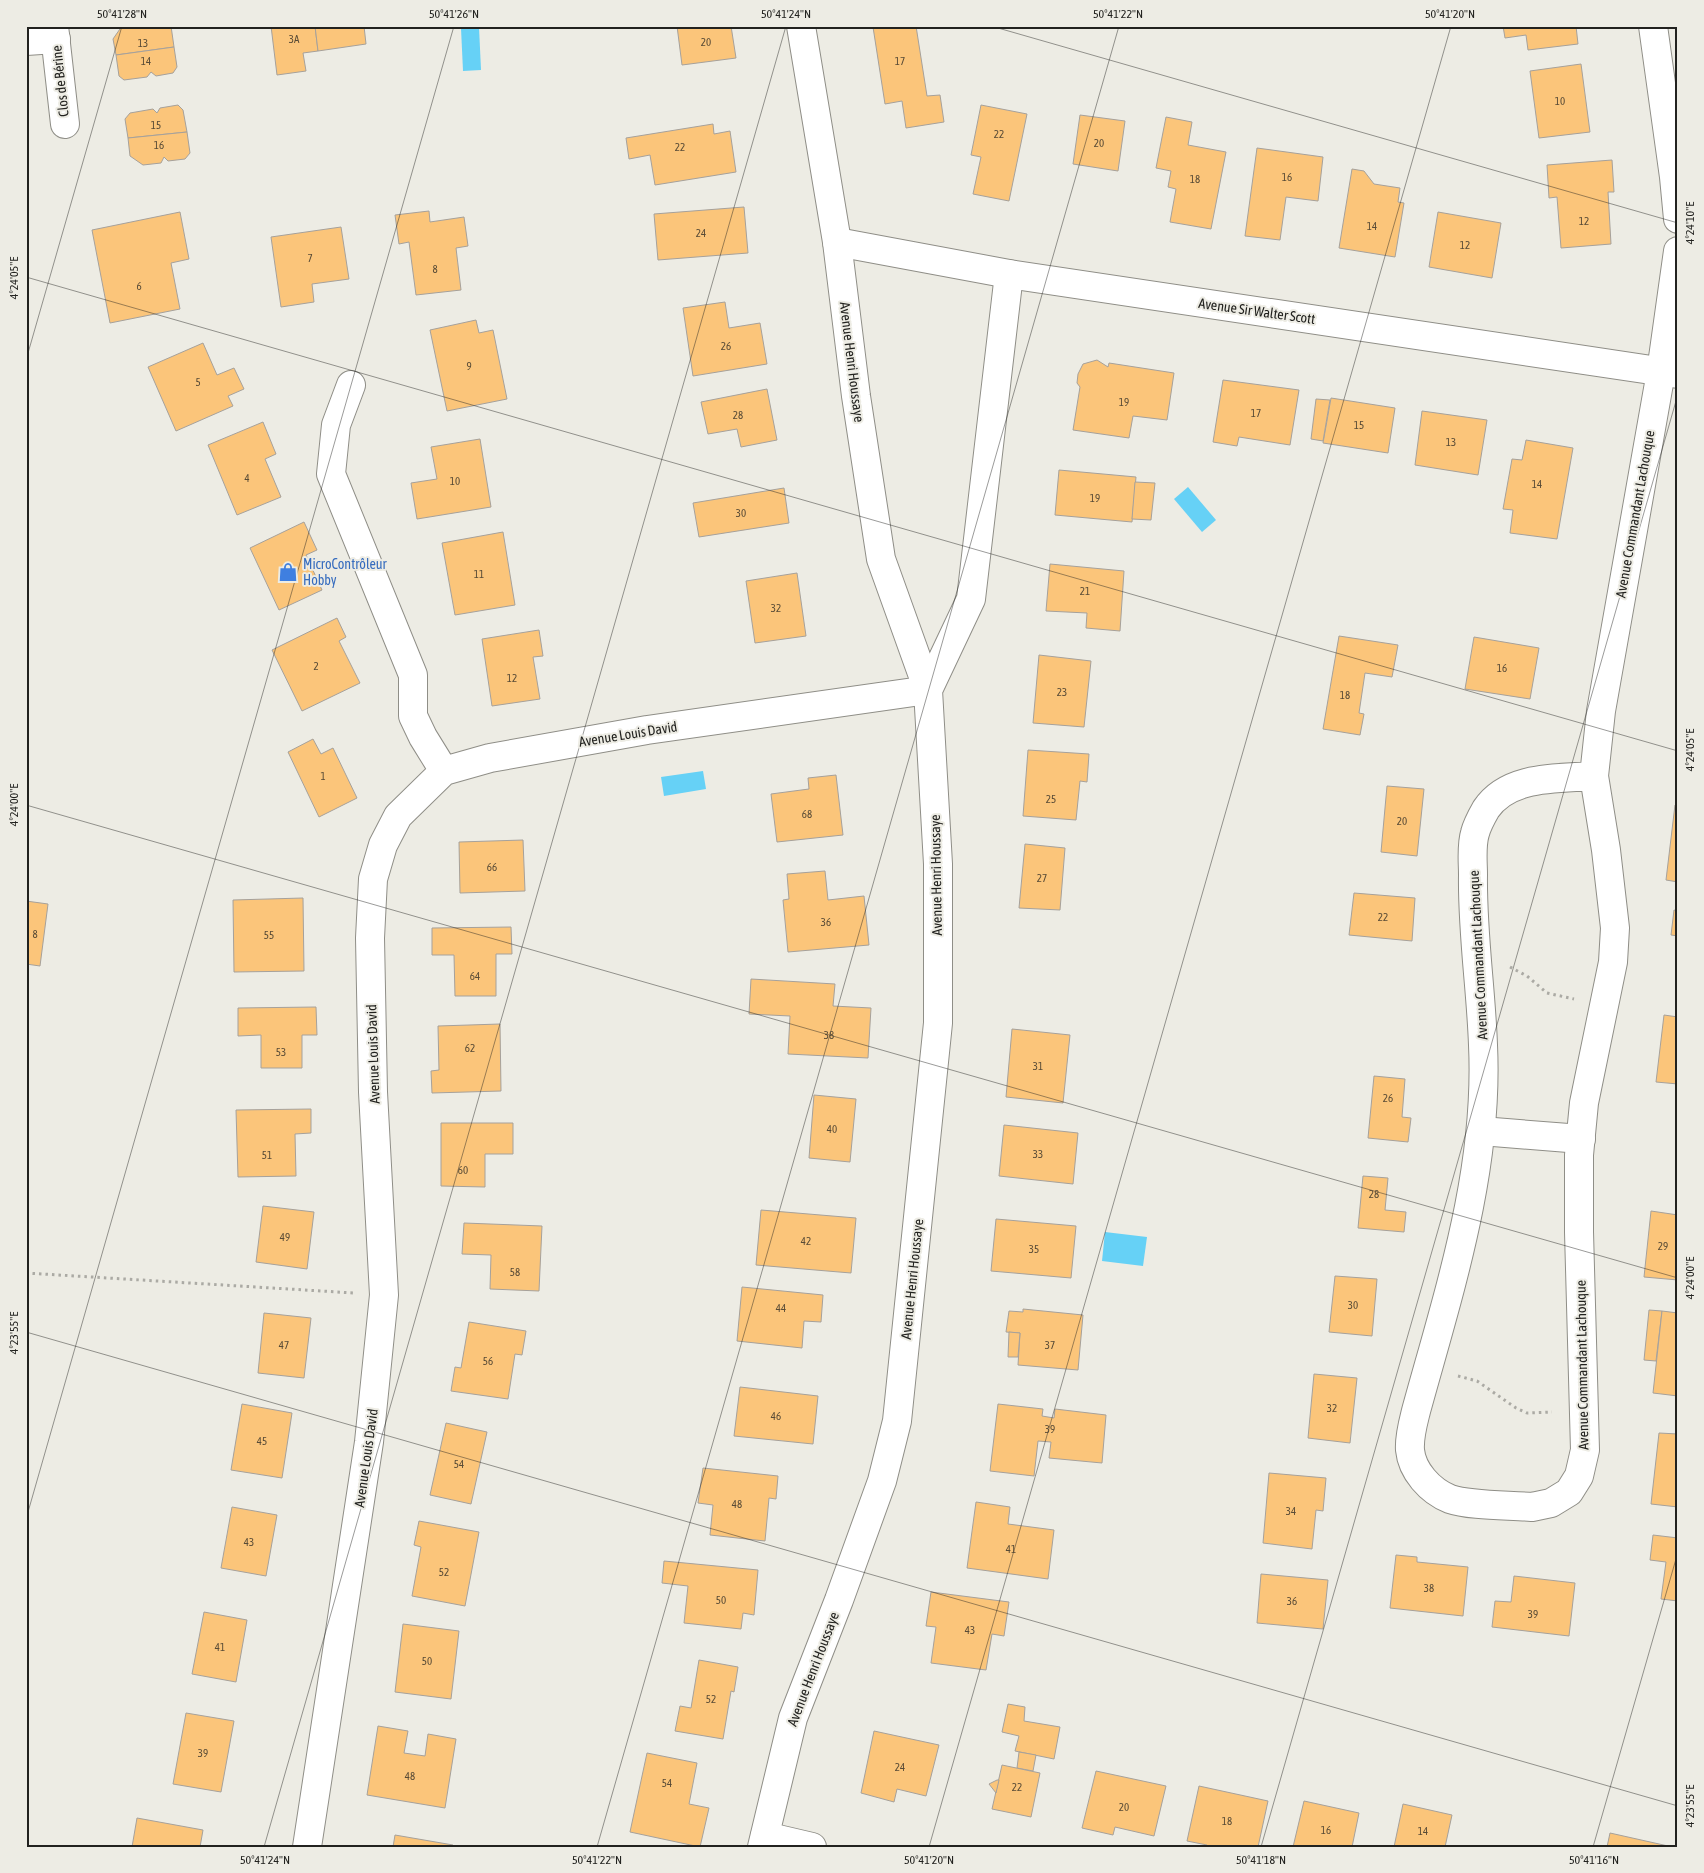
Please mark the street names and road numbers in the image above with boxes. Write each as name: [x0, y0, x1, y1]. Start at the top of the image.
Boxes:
street label: Clos de Bérine: [48, 45, 72, 117]
street label: Avenue Sir Walter Scott: [1198, 295, 1316, 327]
street label: Avenue Henri Houssaye: [837, 301, 867, 423]
street label: Avenue Commandant Lachouque: [1612, 429, 1658, 599]
street label: Avenue Louis David: [578, 718, 678, 750]
street label: Avenue Henri Houssaye: [927, 814, 945, 936]
street label: Avenue Commandant Lachouque: [1466, 870, 1490, 1040]
street label: Avenue Louis David: [363, 1004, 383, 1104]
street label: Avenue Henri Houssaye: [898, 1218, 926, 1340]
street label: Avenue Commandant Lachouque: [1573, 1280, 1591, 1450]
street label: Avenue Louis David: [351, 1408, 381, 1508]
street label: Avenue Henri Houssaye: [784, 1610, 842, 1728]

